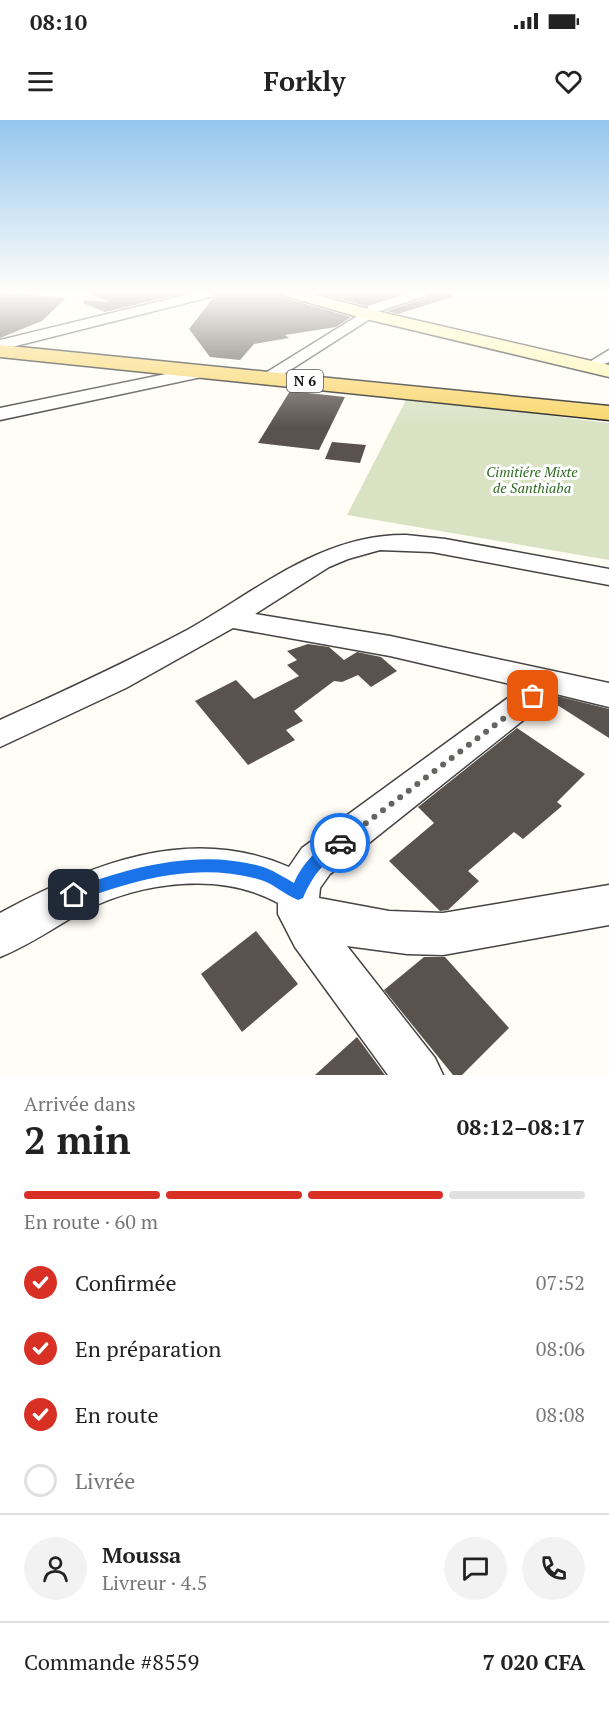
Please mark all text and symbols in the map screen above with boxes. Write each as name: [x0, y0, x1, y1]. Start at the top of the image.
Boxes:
text: 08:10: [30, 7, 87, 36]
text: Forkly: [263, 63, 346, 99]
icon: menu: [24, 65, 57, 98]
icon: heart: [552, 65, 585, 98]
road number: N 6: [287, 370, 323, 392]
park label: Cimitiére Mixte de Santhiaba: [486, 462, 578, 497]
pin: [507, 670, 558, 721]
icon: bag: [516, 679, 549, 712]
courier: [310, 813, 370, 873]
icon: car: [324, 827, 357, 860]
pin: [48, 869, 99, 920]
icon: home: [57, 878, 90, 911]
text: Arrivée dans: [24, 1090, 136, 1117]
text: 08:12–08:17: [457, 1112, 585, 1141]
text: 2 min: [24, 1113, 131, 1165]
text: En route · 60 m: [24, 1208, 158, 1235]
icon: check: [24, 1266, 57, 1299]
text: Confirmée: [75, 1268, 177, 1297]
text: 07:52: [536, 1269, 585, 1296]
icon: check: [24, 1332, 57, 1365]
text: En préparation: [75, 1334, 221, 1363]
text: 08:06: [536, 1335, 585, 1362]
icon: check: [24, 1398, 57, 1431]
text: En route: [75, 1400, 159, 1429]
text: 08:08: [536, 1401, 585, 1428]
text: Livrée: [75, 1466, 135, 1495]
button: person: [24, 1537, 87, 1600]
button: chat: [444, 1537, 507, 1600]
button: phone: [522, 1537, 585, 1600]
text: Moussa: [102, 1540, 181, 1569]
text: Livreur · 4.5: [102, 1569, 207, 1596]
text: Commande #8559: [24, 1647, 199, 1676]
text: 7 020 CFA: [482, 1647, 585, 1676]

